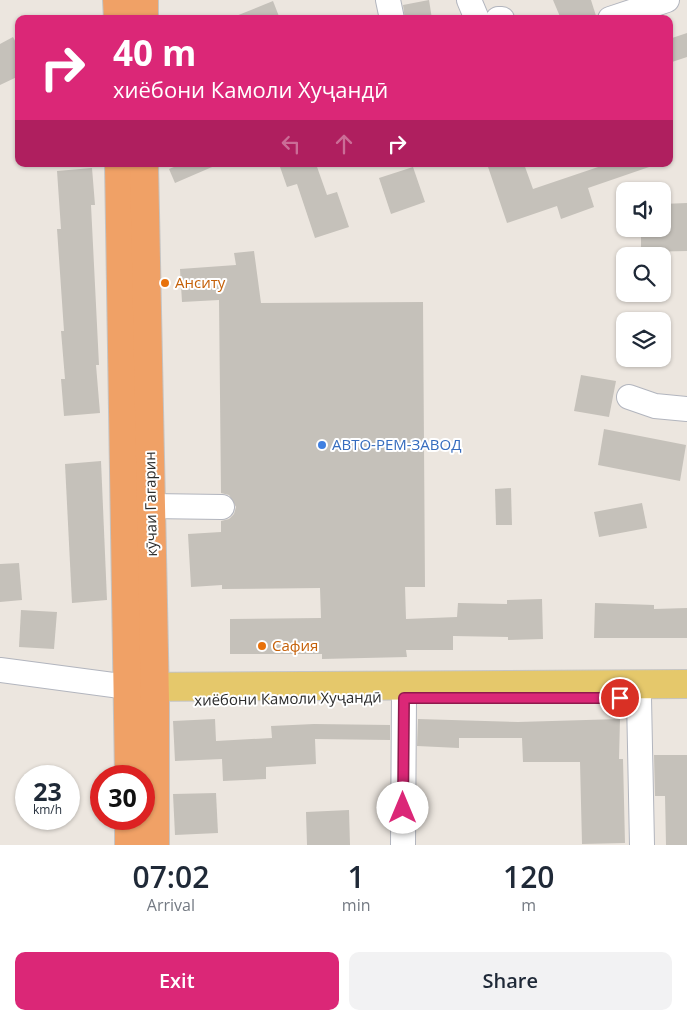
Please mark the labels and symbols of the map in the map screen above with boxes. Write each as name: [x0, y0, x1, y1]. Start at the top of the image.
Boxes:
place label: Анситу: [175, 272, 226, 292]
marker: Анситу: [159, 277, 171, 289]
place label: АВТО-РЕМ-ЗАВОД: [332, 434, 461, 454]
marker: АВТО-РЕМ-ЗАВОД: [316, 439, 328, 451]
street label: кӯчаи Гагарин: [139, 451, 161, 557]
place label: Сафия: [272, 635, 318, 655]
marker: Сафия: [256, 640, 268, 652]
pin: [599, 677, 641, 719]
street label: хиёбони Камоли Хуҷандӣ: [194, 686, 382, 710]
speed limit sign: 30: [90, 765, 155, 830]
position arrow: [376, 781, 428, 833]

